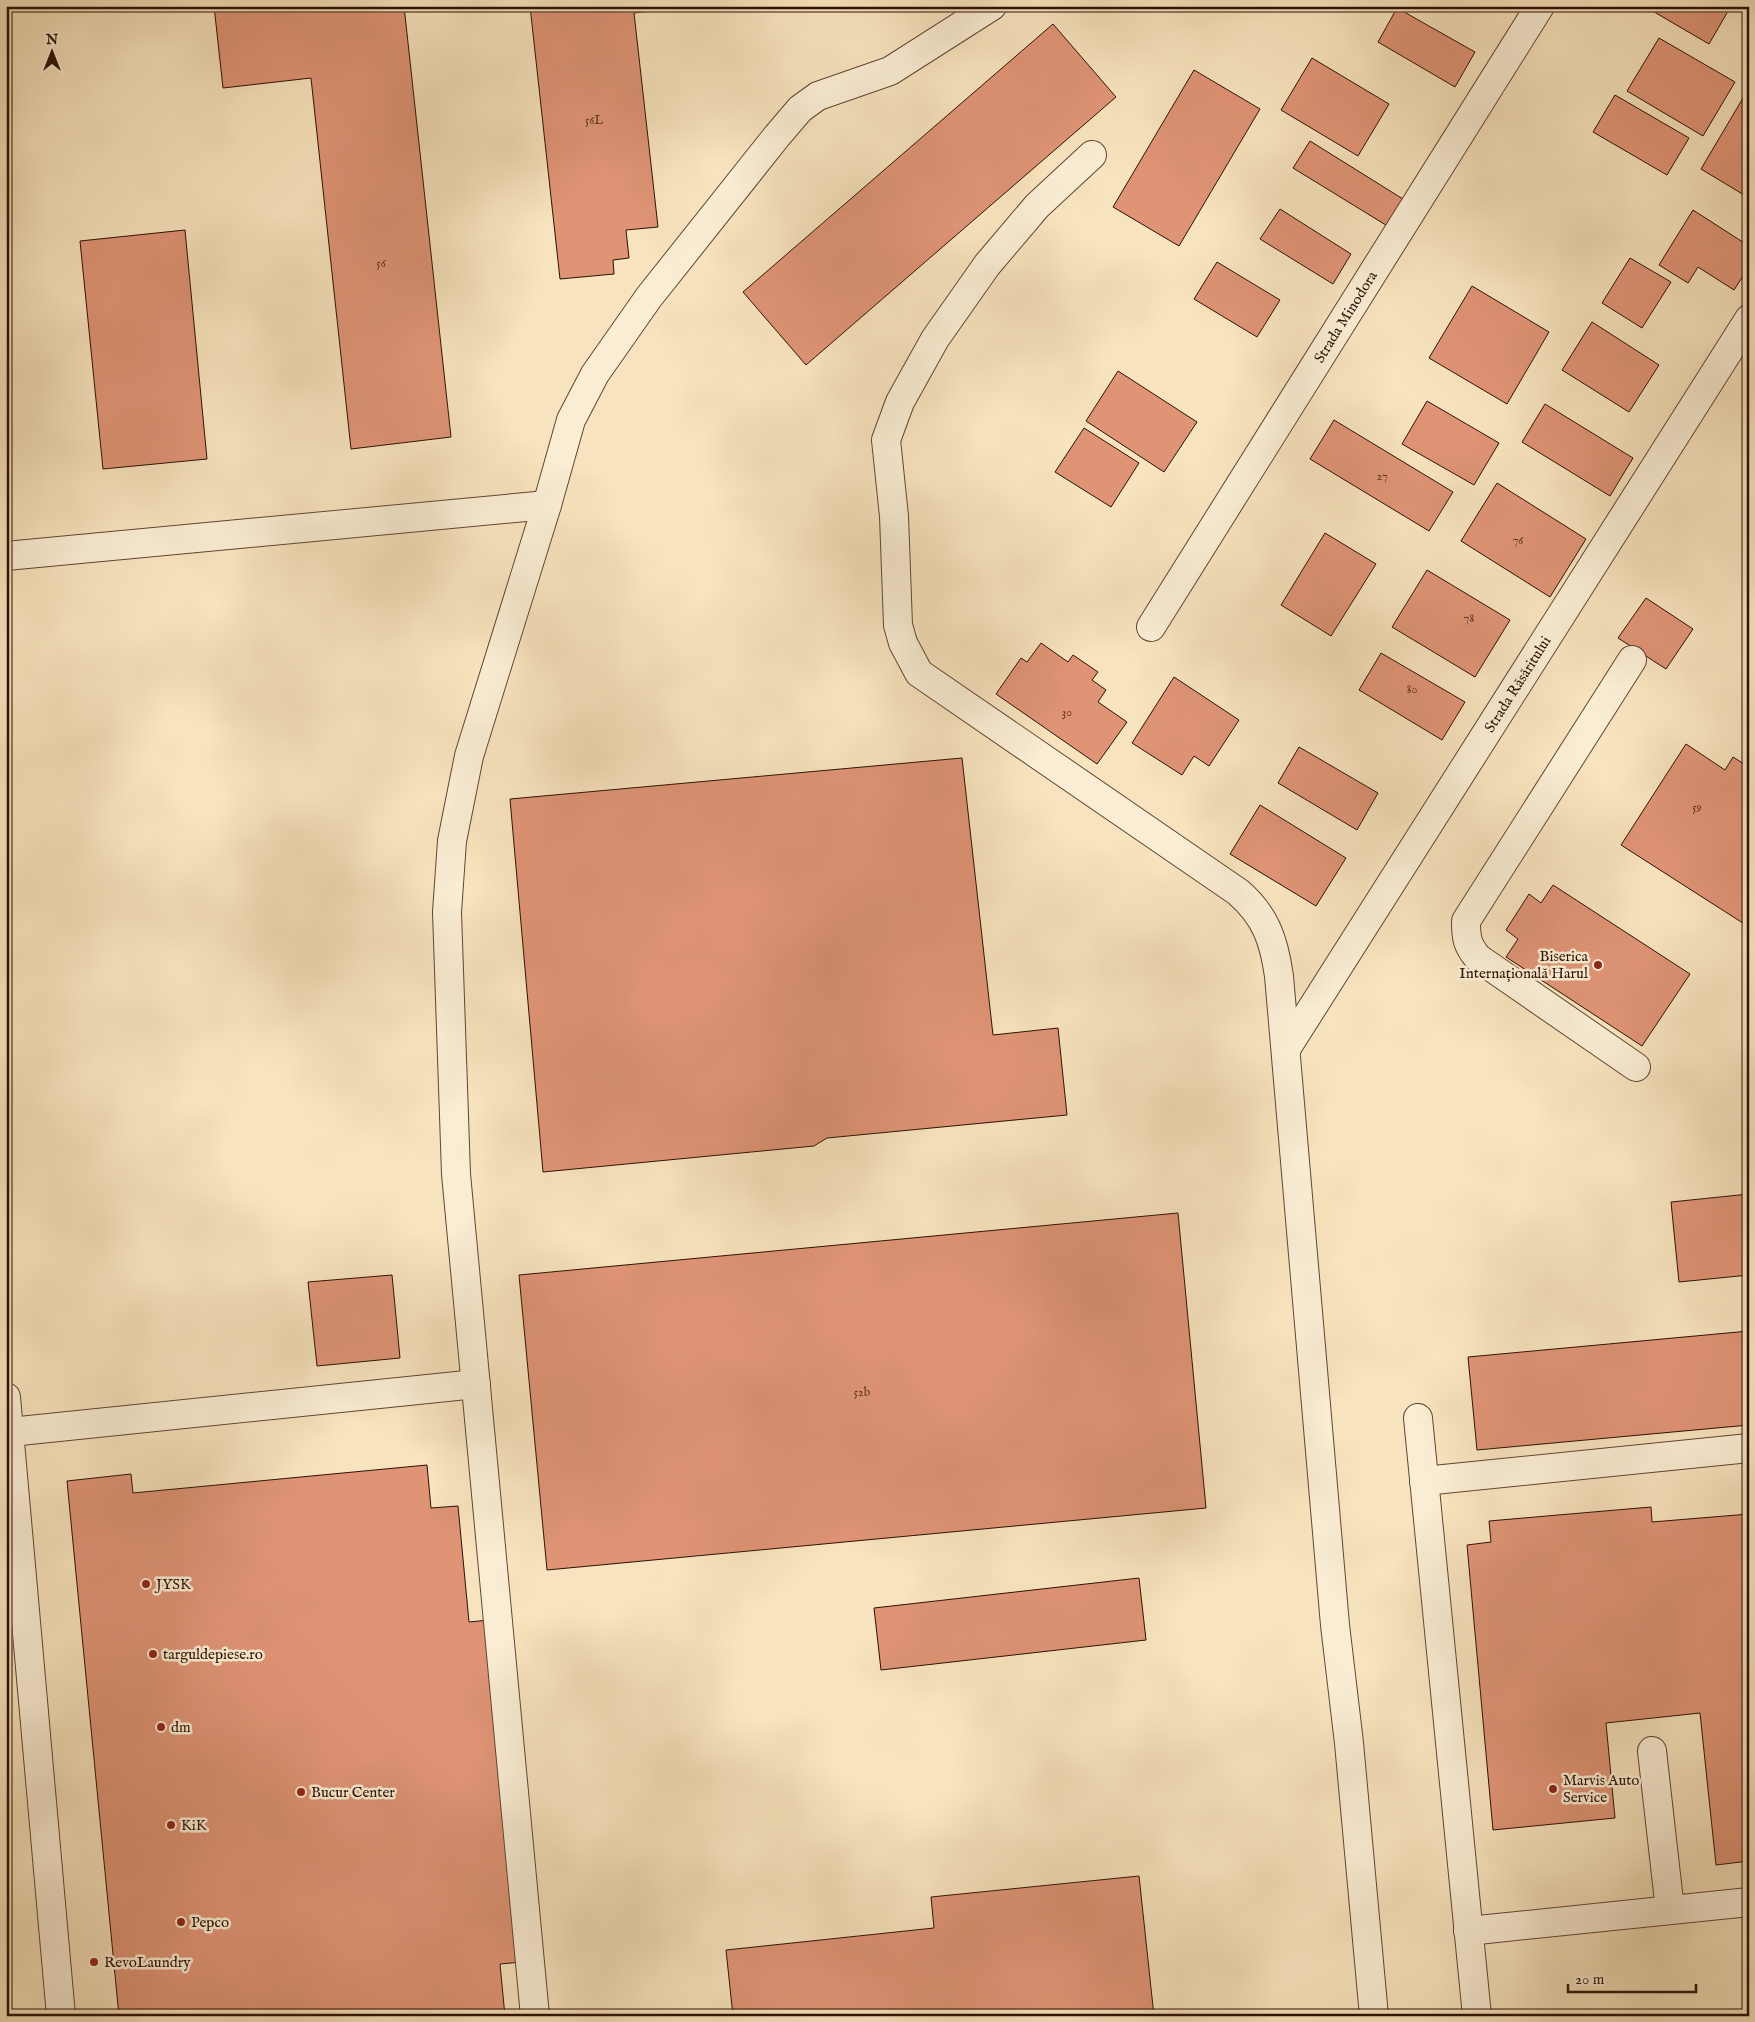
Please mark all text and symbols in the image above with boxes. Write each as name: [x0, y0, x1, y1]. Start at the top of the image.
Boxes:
north arrow: [28, 28, 78, 78]
text: N: [45, 31, 58, 49]
house number: 56L: [585, 113, 603, 128]
house number: 56: [376, 256, 387, 271]
street label: Strada Minodora: [1310, 267, 1382, 367]
house number: 27: [1376, 469, 1388, 484]
house number: 76: [1513, 533, 1524, 548]
house number: 78: [1464, 611, 1474, 626]
street label: Strada Răsăritului: [1480, 633, 1555, 736]
house number: 80: [1407, 682, 1417, 697]
house number: 30: [1062, 705, 1072, 720]
house number: 59: [1692, 800, 1702, 815]
place label: Biserica Internațională Harul: [1459, 947, 1589, 983]
marker: Biserica Internațională Harul: [1592, 959, 1604, 971]
house number: 52b: [854, 1385, 870, 1400]
place label: JYSK: [154, 1575, 191, 1594]
marker: JYSK: [140, 1578, 152, 1590]
place label: targuldepiese.ro: [163, 1645, 263, 1664]
marker: targuldepiese.ro: [147, 1648, 159, 1660]
place label: dm: [171, 1718, 191, 1737]
marker: dm: [155, 1721, 167, 1733]
place label: Marvis Auto Service: [1563, 1771, 1639, 1807]
place label: Bucur Center: [311, 1783, 395, 1802]
marker: Marvis Auto Service: [1547, 1783, 1559, 1795]
marker: Bucur Center: [295, 1786, 307, 1798]
place label: KiK: [181, 1816, 207, 1835]
marker: KiK: [165, 1819, 177, 1831]
place label: Pepco: [191, 1913, 229, 1932]
marker: Pepco: [175, 1916, 187, 1928]
place label: RevoLaundry: [104, 1953, 191, 1972]
marker: RevoLaundry: [88, 1956, 100, 1968]
scale bar: [1568, 1962, 1695, 1994]
text: 20 m: [1575, 1970, 1605, 1989]

